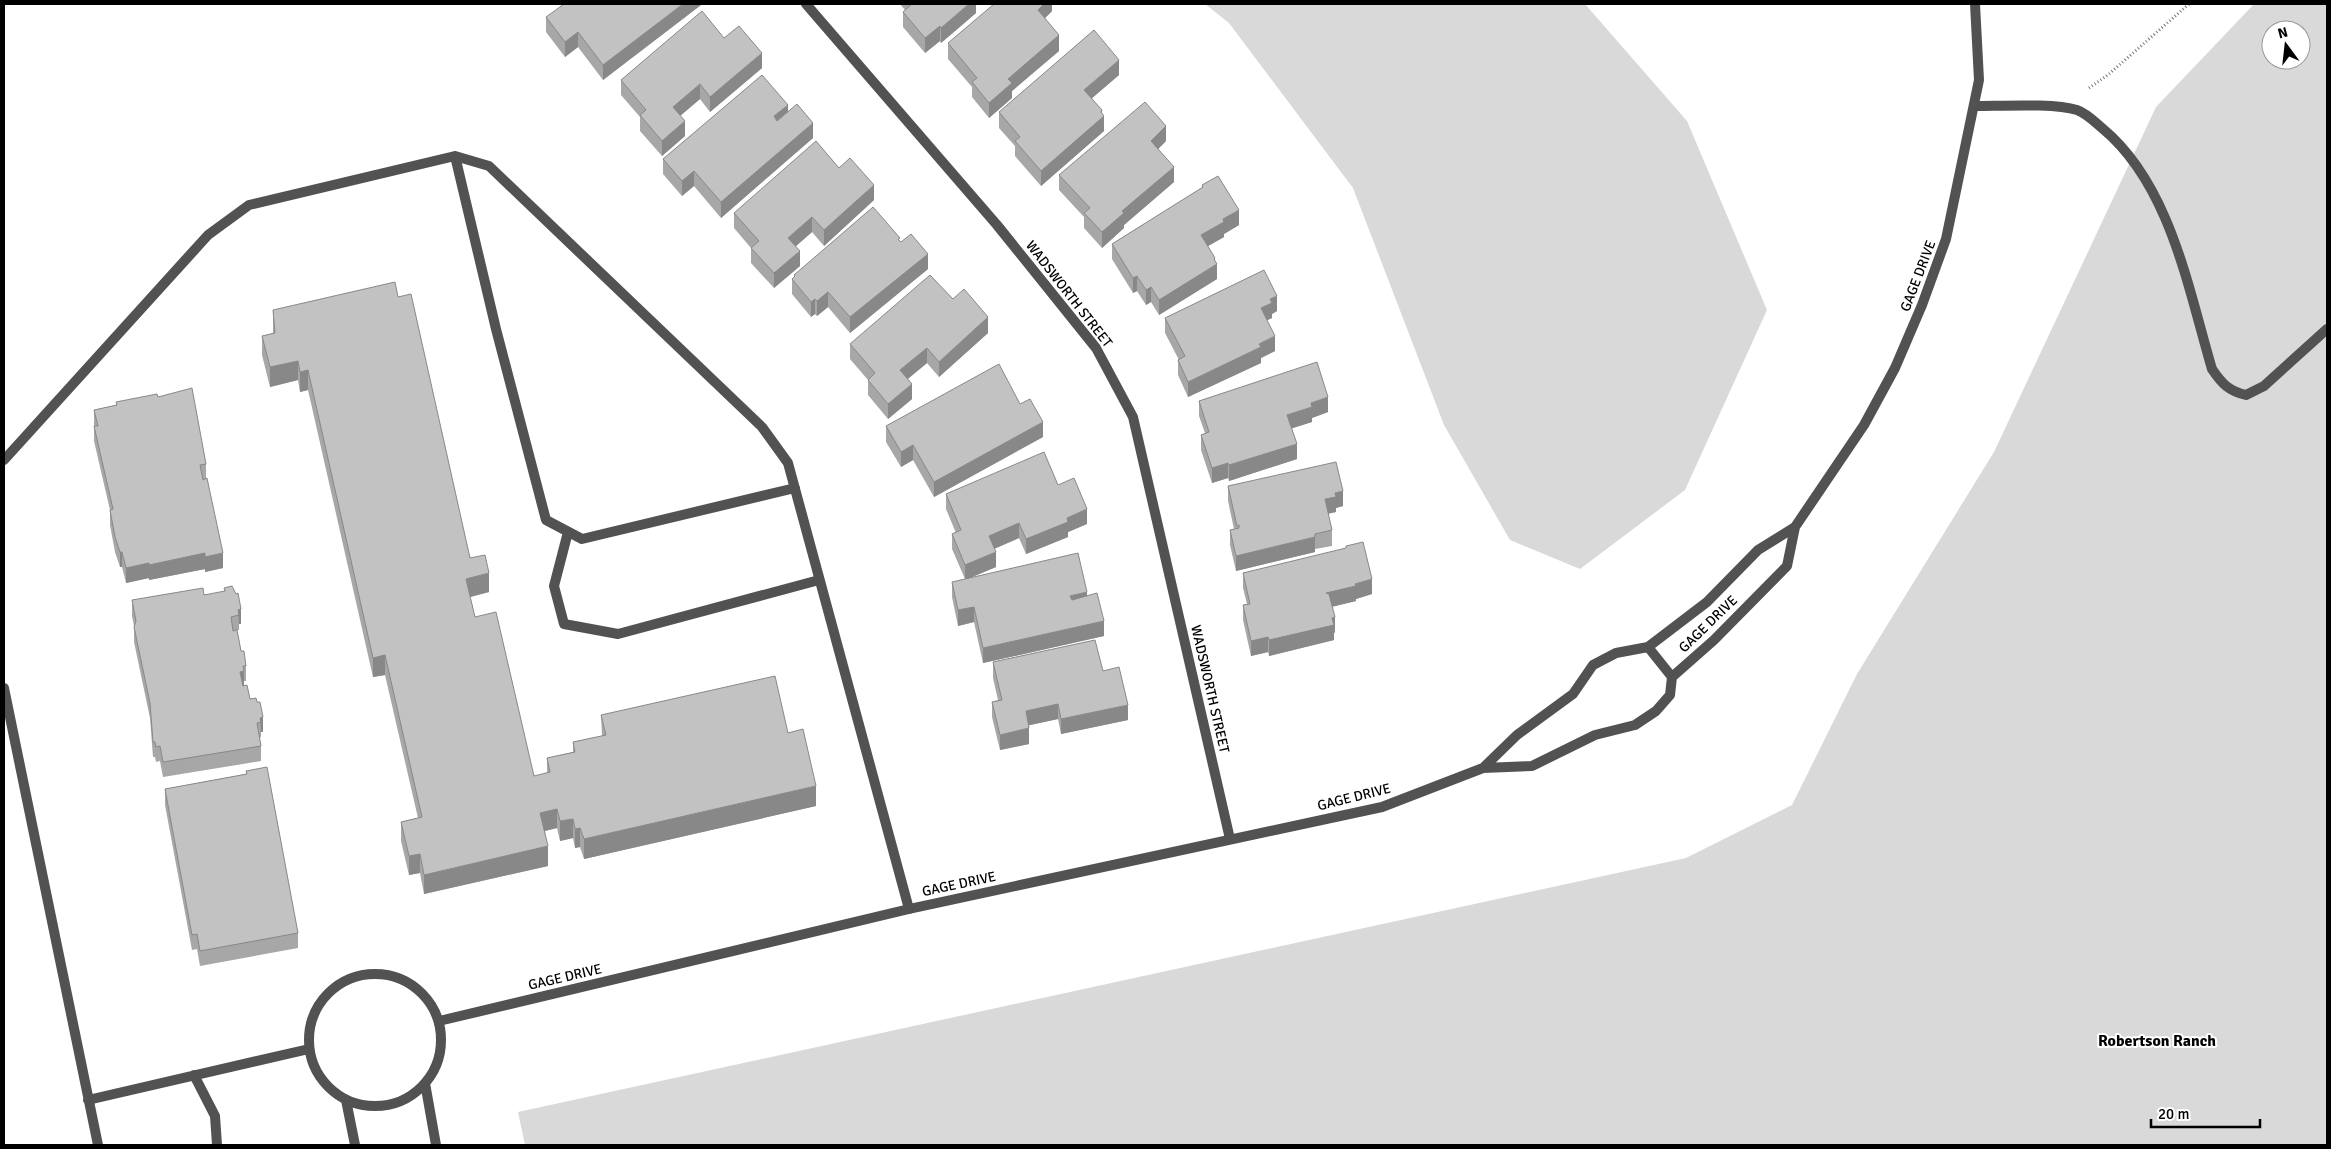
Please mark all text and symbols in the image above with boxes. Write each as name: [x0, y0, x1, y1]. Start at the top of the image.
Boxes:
north arrow: [2261, 20, 2311, 70]
text: N: [2276, 23, 2290, 42]
street label: WADSWORTH STREET: [1022, 237, 1116, 351]
street label: GAGE DRIVE: [1897, 238, 1939, 314]
street label: GAGE DRIVE: [1675, 592, 1741, 656]
street label: WADSWORTH STREET: [1187, 623, 1233, 755]
street label: GAGE DRIVE: [1316, 780, 1392, 814]
street label: GAGE DRIVE: [921, 868, 997, 900]
street label: GAGE DRIVE: [527, 960, 603, 994]
district label: Robertson Ranch: [2098, 1031, 2216, 1051]
scale bar: [2151, 1096, 2260, 1128]
text: 20 m: [2158, 1105, 2189, 1123]

